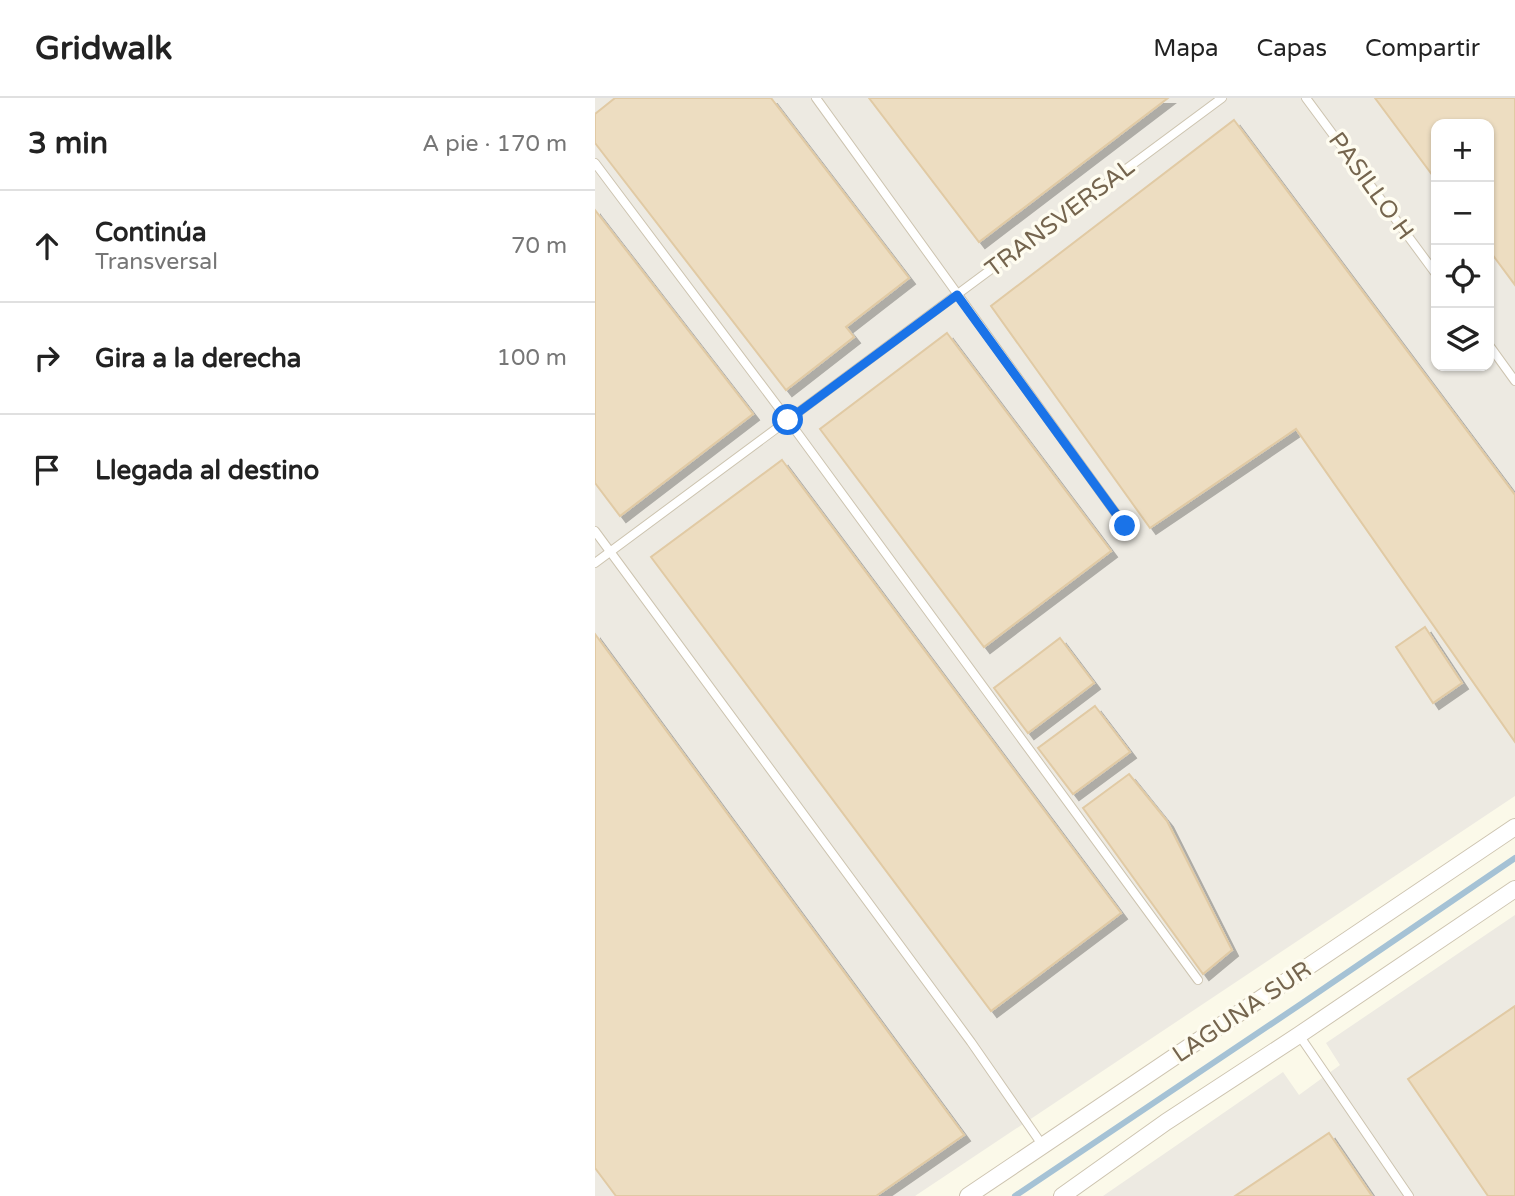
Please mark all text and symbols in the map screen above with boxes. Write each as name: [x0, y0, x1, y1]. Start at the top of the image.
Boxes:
text: Gridwalk: [35, 29, 172, 68]
text: Mapa: [1153, 34, 1219, 63]
text: Capas: [1257, 34, 1327, 63]
text: Compartir: [1365, 34, 1480, 63]
map controls: [1431, 119, 1494, 371]
button: +: [1431, 119, 1494, 182]
text: 3 min: [28, 125, 108, 162]
street label: PASILLO H: [1322, 126, 1420, 246]
text: A pie · 170 m: [422, 130, 567, 158]
street label: TRANSVERSAL: [980, 152, 1140, 283]
button: −: [1431, 182, 1494, 245]
text: Continúa: [95, 217, 207, 248]
icon: ahead: [28, 227, 66, 265]
text: 70 m: [511, 232, 567, 260]
button: locate: [1431, 245, 1494, 308]
text: Transversal: [95, 248, 218, 276]
button: layers: [1431, 308, 1494, 371]
icon: right: [28, 339, 66, 377]
text: Gira a la derecha: [95, 343, 301, 374]
text: 100 m: [497, 344, 567, 372]
route start: [772, 404, 803, 435]
icon: arrive: [28, 451, 66, 489]
text: Llegada al destino: [95, 455, 319, 486]
route end: [1109, 510, 1140, 541]
street label: LAGUNA SUR: [1167, 955, 1317, 1069]

